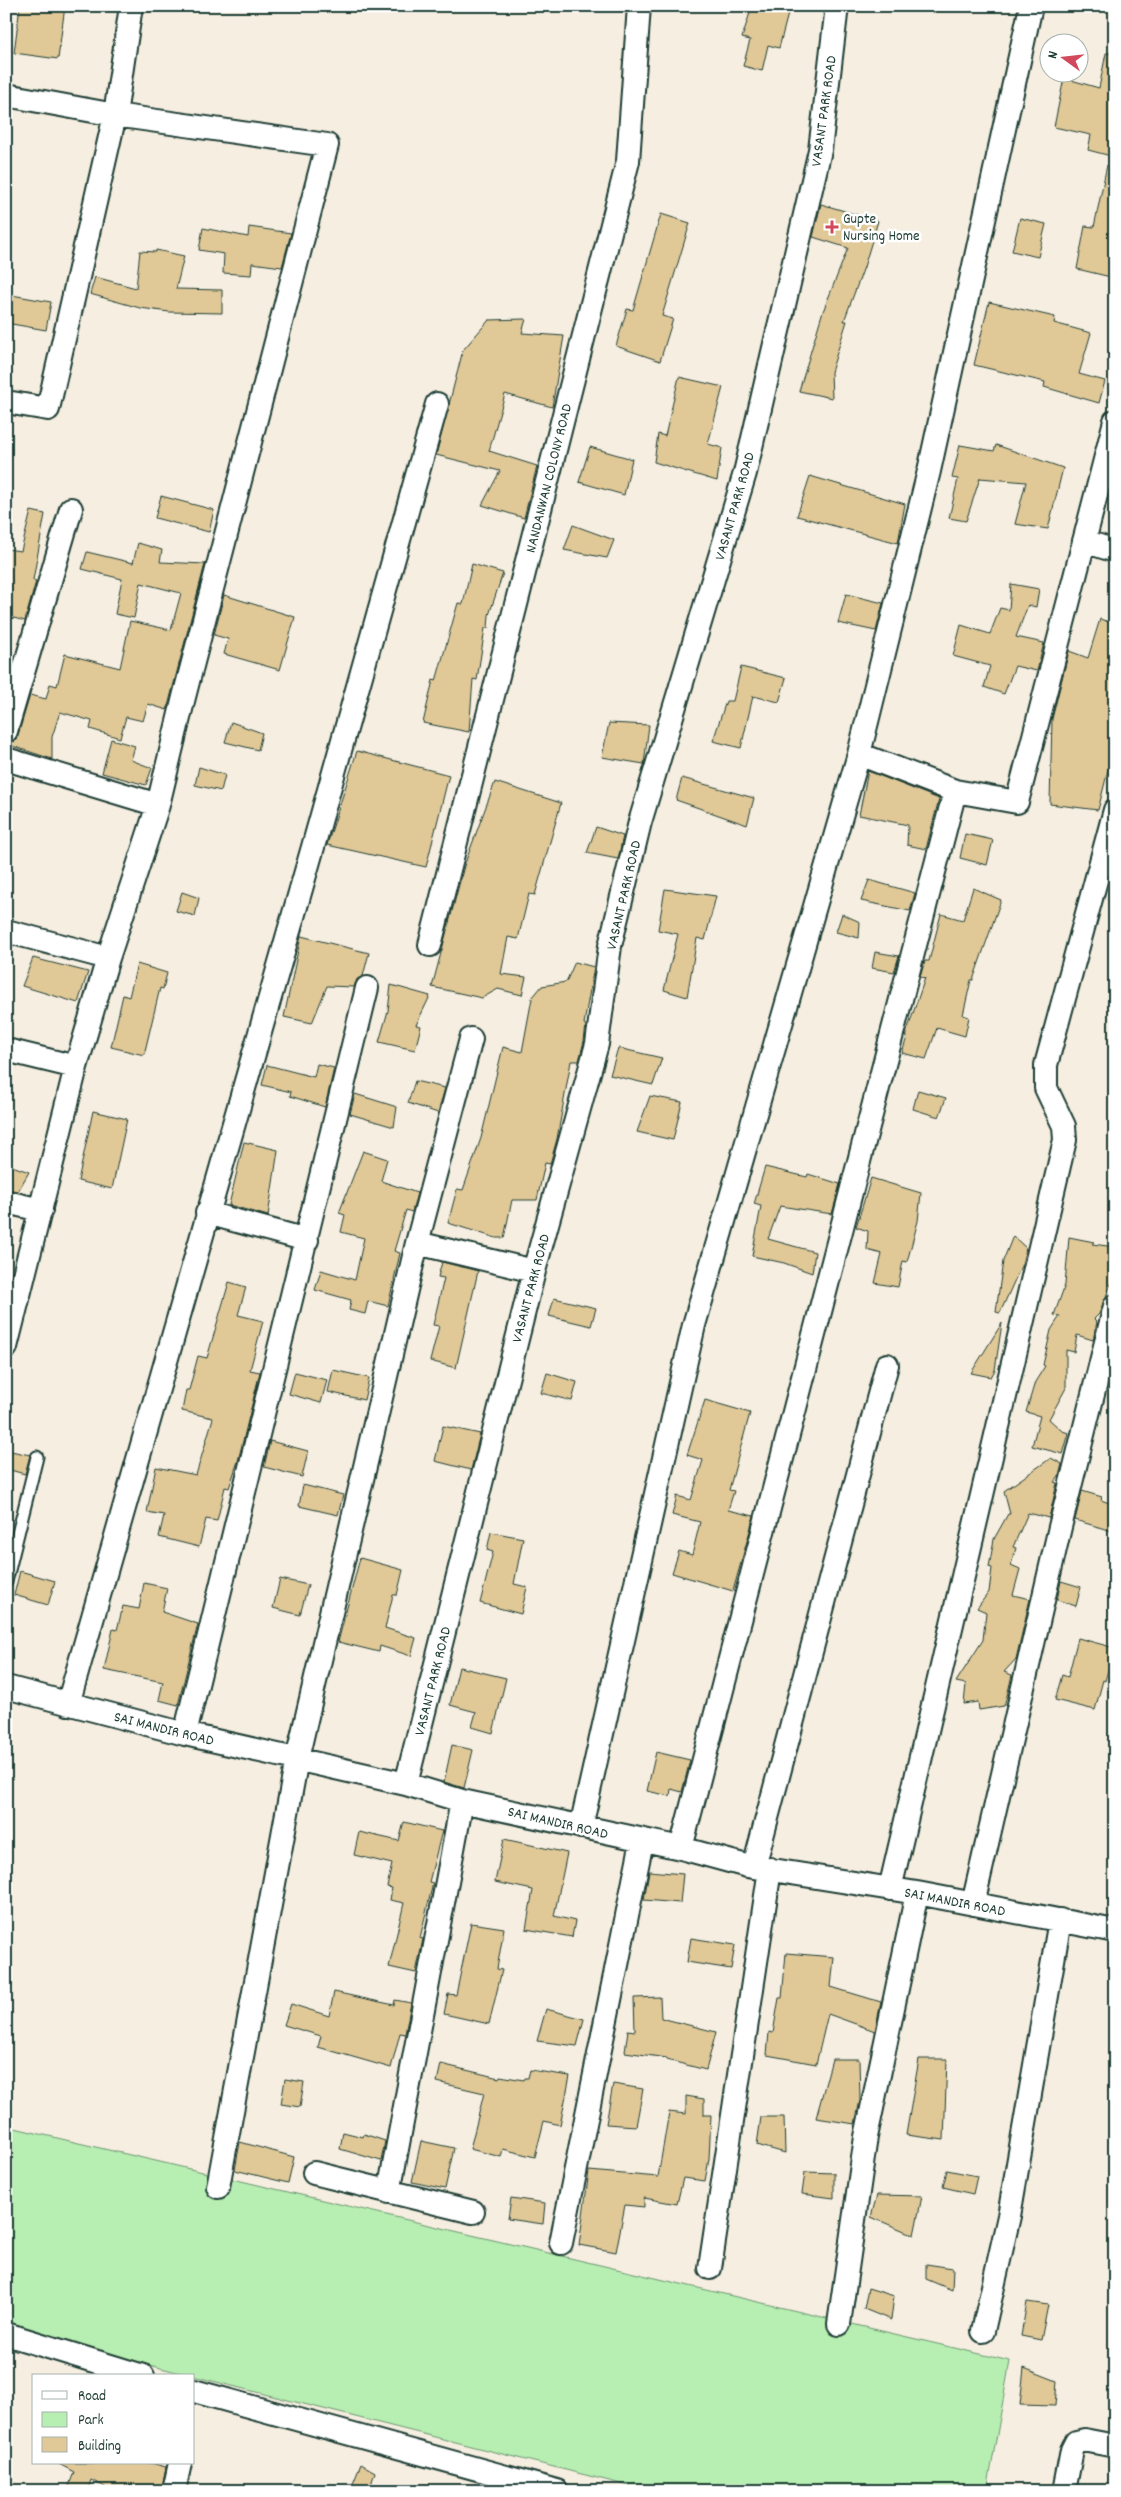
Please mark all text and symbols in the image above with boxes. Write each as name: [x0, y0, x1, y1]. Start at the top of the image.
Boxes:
north arrow: [1038, 32, 1088, 82]
text: N: [1043, 49, 1064, 61]
street label: VASANT PARK ROAD: [806, 54, 844, 168]
place label: Gupte Nursing Home: [843, 209, 920, 248]
marker: Gupte Nursing Home: [825, 220, 839, 234]
street label: NANDANWAN COLONY ROAD: [521, 401, 579, 555]
street label: VASANT PARK ROAD: [710, 450, 762, 563]
street label: VASANT PARK ROAD: [602, 838, 648, 952]
street label: VASANT PARK ROAD: [507, 1232, 557, 1345]
street label: VASANT PARK ROAD: [410, 1624, 458, 1738]
street label: SAI MANDIR ROAD: [111, 1707, 216, 1753]
street label: SAI MANDIR ROAD: [505, 1802, 610, 1846]
street label: SAI MANDIR ROAD: [902, 1882, 1007, 1924]
legend: [32, 2374, 195, 2464]
text: Road: [78, 2386, 106, 2408]
text: Park: [78, 2410, 104, 2432]
text: Building: [78, 2436, 121, 2458]

